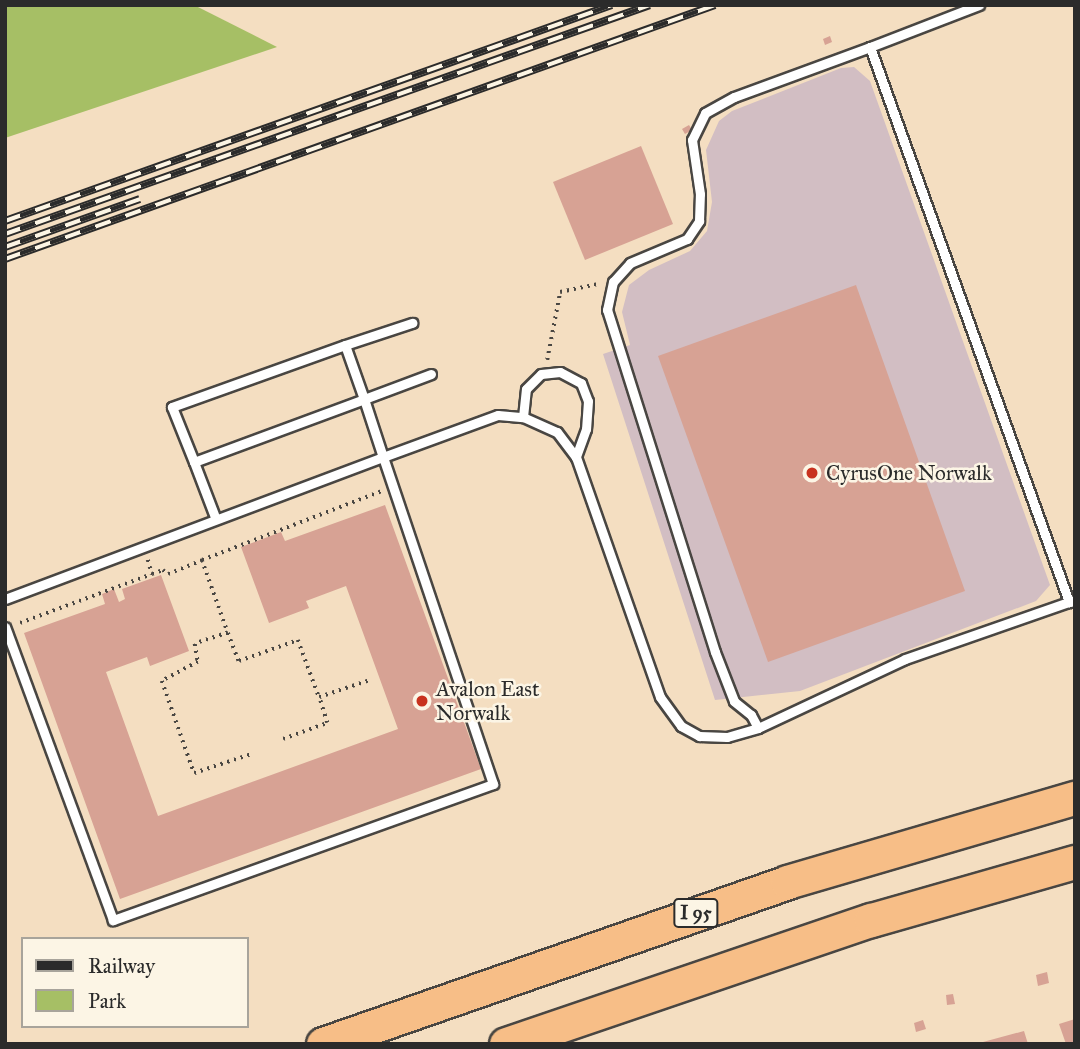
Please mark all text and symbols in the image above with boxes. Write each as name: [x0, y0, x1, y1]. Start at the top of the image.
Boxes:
place label: CyrusOne Norwalk: [826, 460, 992, 486]
marker: CyrusOne Norwalk: [804, 465, 820, 481]
place label: Avalon East Norwalk: [436, 676, 539, 726]
marker: Avalon East Norwalk: [414, 693, 430, 709]
road number: I 95: [673, 897, 719, 928]
legend: [21, 937, 248, 1028]
text: Railway: [88, 953, 155, 979]
text: Park: [88, 988, 126, 1014]

